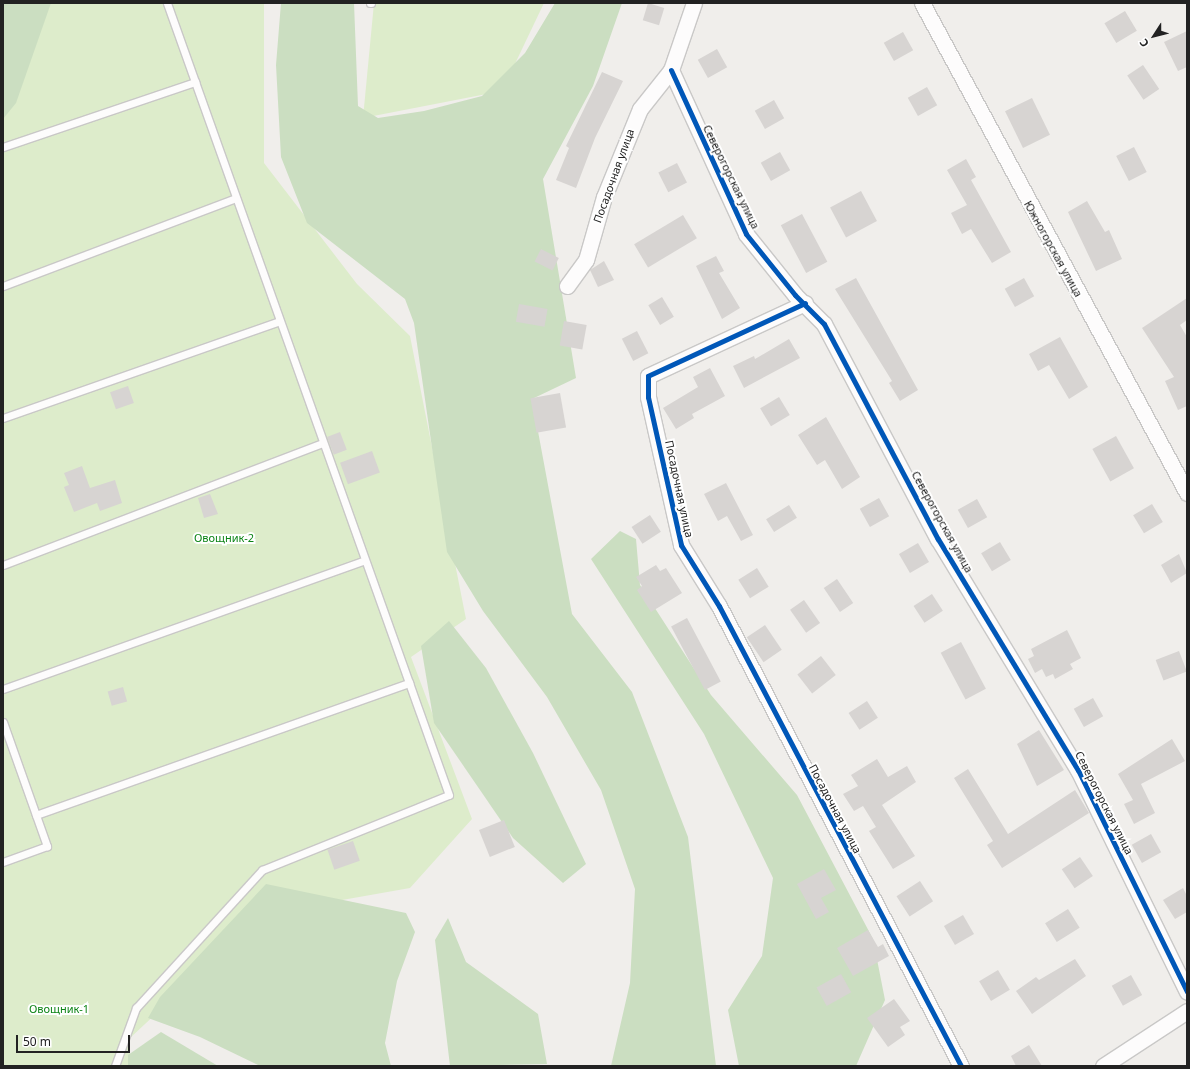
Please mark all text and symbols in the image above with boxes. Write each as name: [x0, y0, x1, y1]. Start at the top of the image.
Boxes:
north arrow: [1134, 16, 1174, 56]
text: С: [1136, 36, 1152, 51]
street label: Северогорская улица: [700, 123, 762, 231]
street label: Посадочная улица: [591, 127, 637, 225]
street label: Южногорская улица: [1021, 199, 1085, 299]
street label: Посадочная улица: [662, 439, 696, 539]
street label: Северогорская улица: [909, 469, 975, 575]
park label: Овощник-2: [194, 531, 254, 545]
street label: Северогорская улица: [1072, 749, 1136, 857]
street label: Посадочная улица: [806, 762, 864, 856]
park label: Овощник-1: [29, 1002, 89, 1016]
scale bar: [18, 1027, 132, 1053]
text: 50 m: [23, 1033, 51, 1050]

